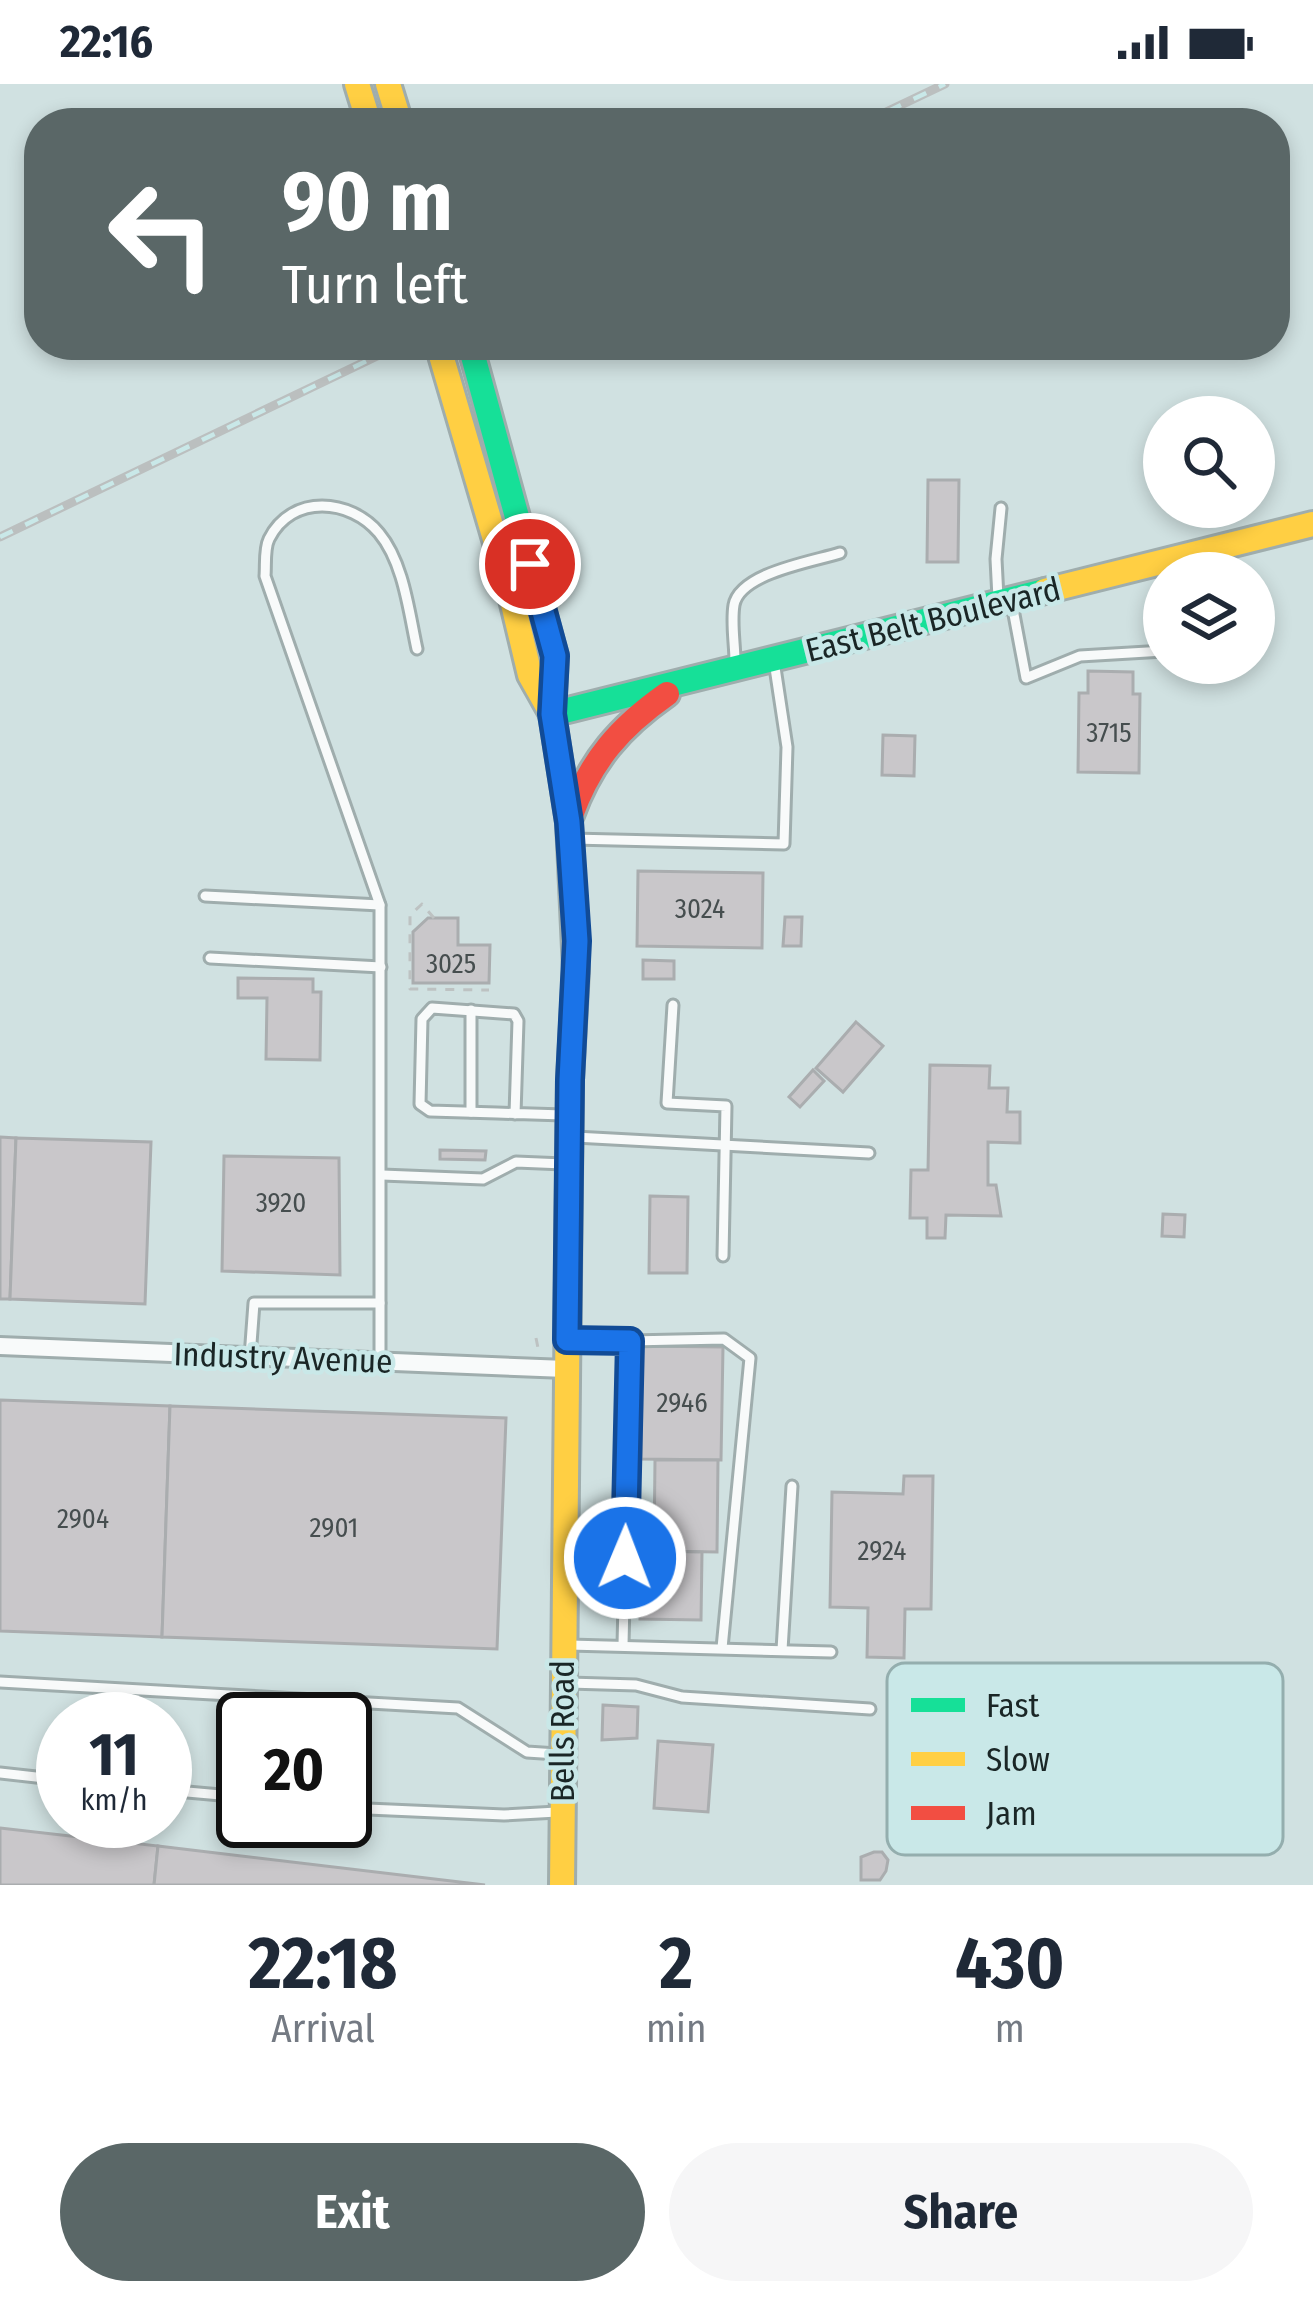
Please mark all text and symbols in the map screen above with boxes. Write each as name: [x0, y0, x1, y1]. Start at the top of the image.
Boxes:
text: 22:16: [60, 15, 153, 69]
text: 90 m: [282, 151, 453, 252]
icon: left: [84, 156, 240, 312]
text: Turn left: [282, 253, 468, 317]
map controls: [1143, 396, 1275, 684]
button: search: [1143, 396, 1275, 528]
pin: [479, 513, 581, 615]
icon: arrive: [497, 531, 563, 597]
button: layers: [1143, 552, 1275, 684]
street label: East Belt Boulevard: [801, 569, 1065, 671]
house number: 3715: [1086, 717, 1132, 749]
house number: 3024: [675, 893, 725, 925]
house number: 3025: [426, 948, 476, 980]
house number: 3920: [256, 1187, 306, 1219]
street label: Industry Avenue: [173, 1334, 393, 1382]
house number: 2946: [656, 1387, 708, 1419]
position arrow: [562, 1495, 688, 1621]
house number: 2904: [57, 1503, 109, 1535]
house number: 2901: [310, 1512, 358, 1544]
house number: 2924: [858, 1535, 906, 1567]
street label: Bells Road: [543, 1660, 583, 1802]
legend: [887, 1663, 1283, 1855]
text: Fast: [986, 1686, 1040, 1726]
speed limit sign: 20: [216, 1692, 372, 1848]
text: 11: [89, 1719, 139, 1791]
text: Slow: [986, 1740, 1050, 1780]
text: km/h: [81, 1782, 147, 1818]
text: Jam: [986, 1794, 1037, 1834]
text: 22:18: [248, 1921, 398, 2007]
text: 2: [660, 1921, 693, 2007]
text: 430: [955, 1921, 1065, 2007]
text: Arrival: [271, 2006, 375, 2052]
text: min: [646, 2006, 706, 2052]
text: m: [995, 2006, 1025, 2052]
button: Exit: [60, 2143, 645, 2281]
button: Share: [669, 2143, 1253, 2281]

